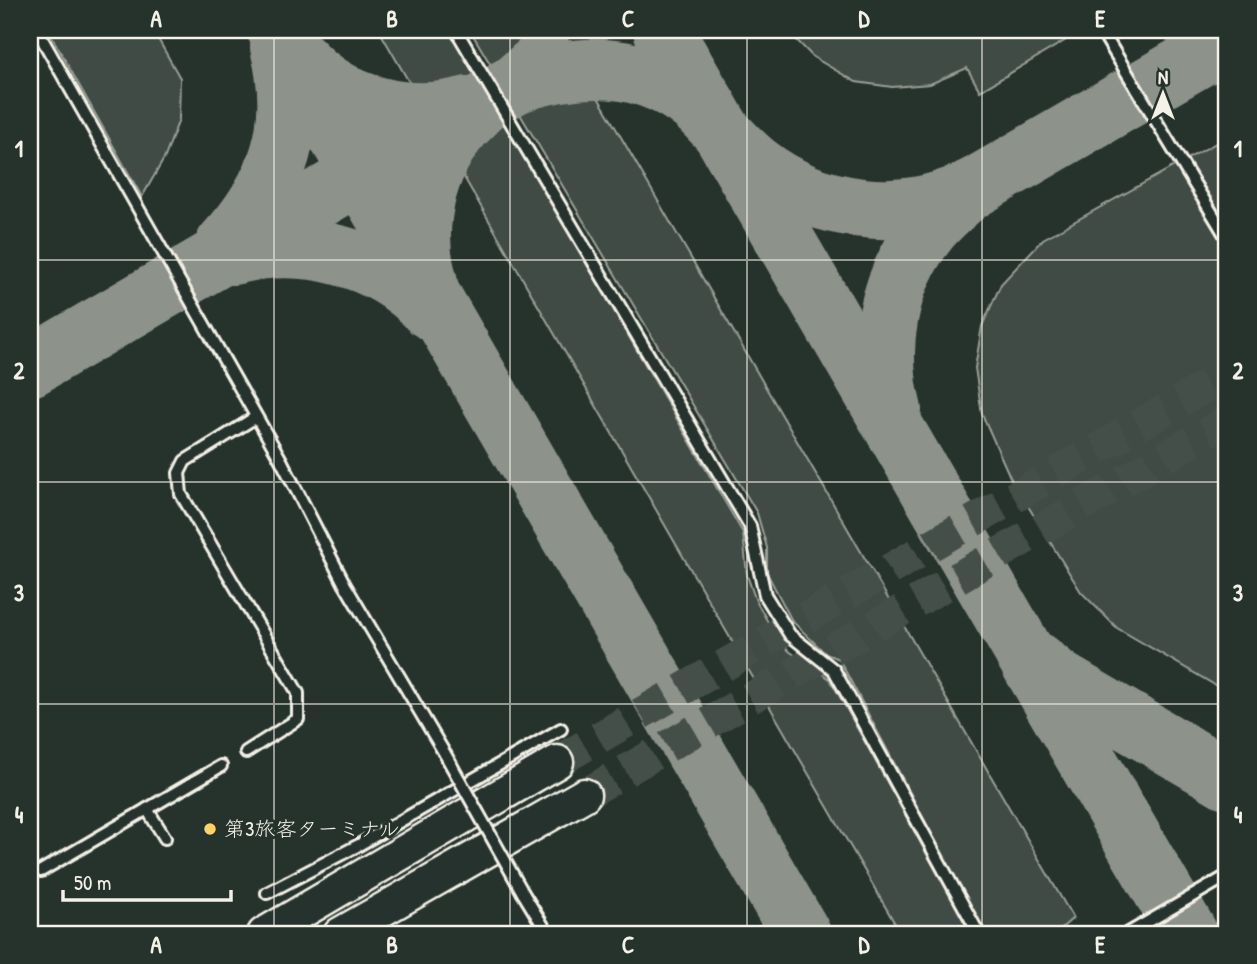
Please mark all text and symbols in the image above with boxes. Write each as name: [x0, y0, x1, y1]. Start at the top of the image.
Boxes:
text: A: [150, 3, 162, 34]
text: B: [386, 3, 398, 34]
text: C: [622, 3, 634, 34]
text: D: [859, 3, 871, 34]
text: E: [1095, 3, 1106, 34]
north arrow: [1128, 60, 1198, 130]
text: N: [1158, 64, 1168, 90]
text: 1: [15, 133, 23, 164]
text: 1: [1234, 133, 1242, 164]
text: 2: [14, 355, 25, 386]
text: 2: [1233, 355, 1244, 386]
text: 3: [14, 577, 24, 608]
text: 3: [1233, 577, 1243, 608]
text: 4: [15, 799, 24, 830]
text: 4: [1234, 799, 1243, 830]
place label: 第3旅客ターミナル: [224, 814, 400, 843]
marker: 第3旅客ターミナル: [202, 821, 218, 837]
scale bar: [63, 859, 231, 903]
text: 50 m: [74, 868, 111, 897]
text: A: [150, 929, 162, 960]
text: B: [386, 929, 398, 960]
text: C: [622, 929, 634, 960]
text: D: [859, 929, 871, 960]
text: E: [1095, 929, 1106, 960]

